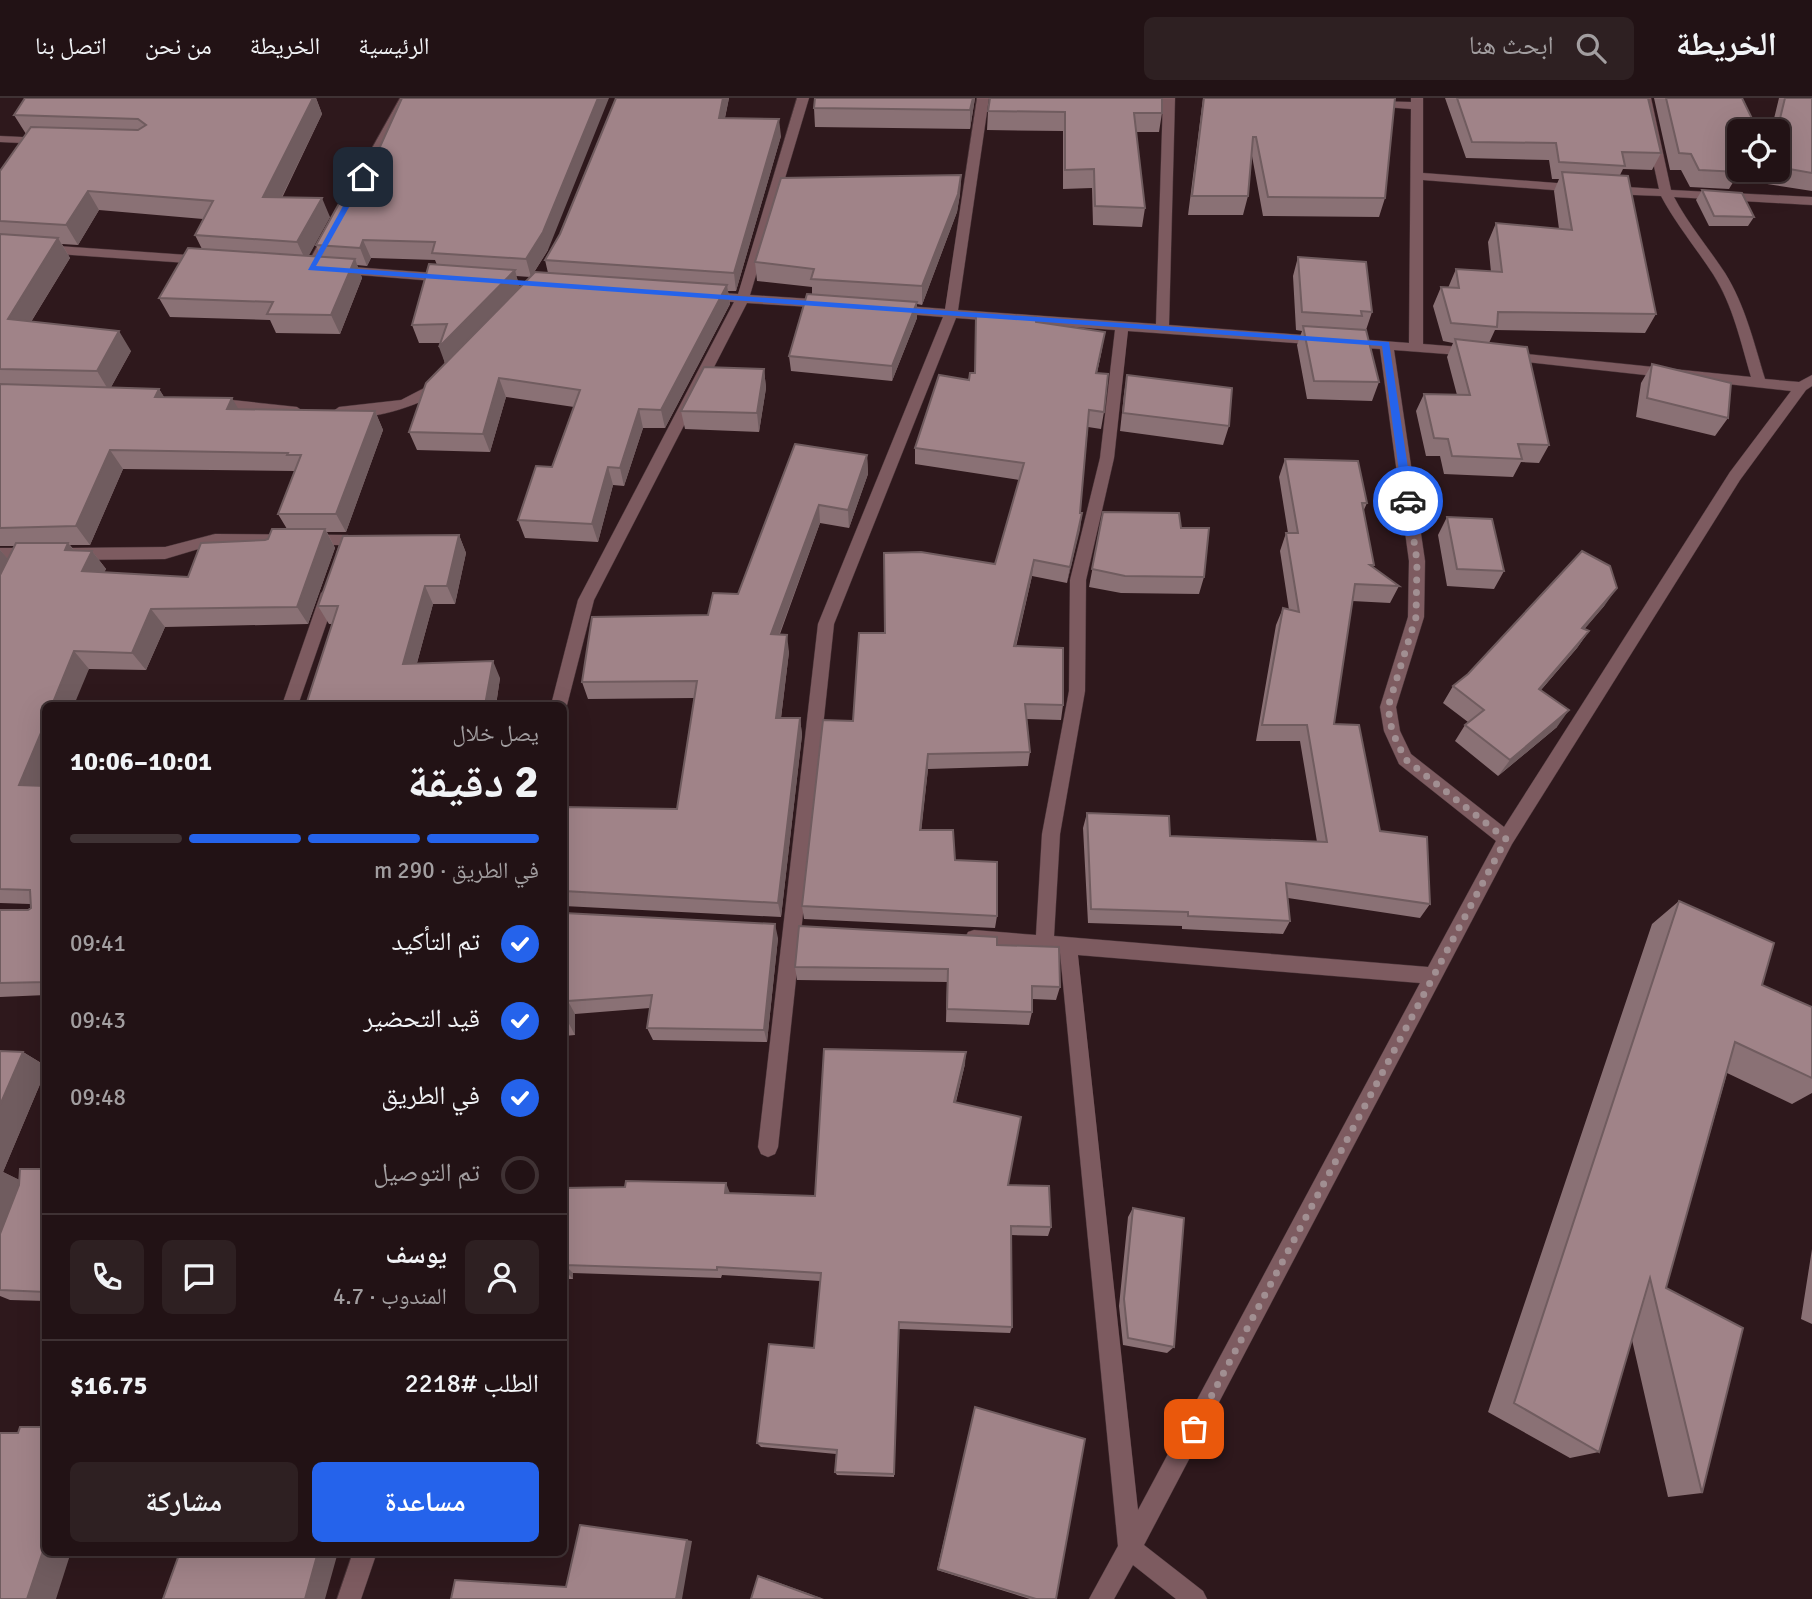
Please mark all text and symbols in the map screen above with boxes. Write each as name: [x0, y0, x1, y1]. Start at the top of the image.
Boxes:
search box: [1144, 17, 1634, 80]
text: الخريطة: [1676, 24, 1777, 65]
icon: search: [1572, 29, 1610, 67]
text: ابحث هنا: [1469, 30, 1554, 62]
text: اتصل بنا: [35, 31, 107, 61]
text: من نحن: [145, 31, 212, 61]
text: الخريطة: [250, 31, 320, 61]
text: الرئيسية: [358, 31, 429, 61]
map controls: [1727, 119, 1790, 182]
button: locate: [1727, 119, 1790, 182]
pin: [333, 147, 393, 207]
icon: home: [344, 158, 382, 196]
courier: [1373, 466, 1443, 536]
icon: car: [1389, 482, 1427, 520]
text: يصل خلال: [452, 719, 539, 748]
text: 10:01–10:06: [70, 746, 212, 778]
text: 2 دقيقة: [407, 754, 539, 810]
text: في الطريق · 290 m: [374, 856, 539, 885]
icon: check: [501, 925, 539, 963]
text: تم التأكيد: [392, 926, 480, 958]
text: 09:41: [70, 929, 126, 958]
icon: check: [501, 1002, 539, 1040]
text: قيد التحضير: [363, 1003, 480, 1035]
text: 09:43: [70, 1006, 126, 1035]
icon: check: [501, 1079, 539, 1117]
text: في الطريق: [381, 1080, 480, 1112]
text: 09:48: [70, 1083, 126, 1112]
text: تم التوصيل: [373, 1157, 480, 1189]
text: يوسف: [386, 1239, 447, 1271]
button: phone: [70, 1240, 144, 1314]
button: chat: [162, 1240, 236, 1314]
button: person: [465, 1240, 539, 1314]
text: المندوب · 4.7: [333, 1282, 447, 1311]
text: الطلب #2218: [405, 1368, 539, 1400]
text: $16.75: [70, 1370, 148, 1402]
pin: [1164, 1399, 1224, 1459]
icon: bag: [1175, 1410, 1213, 1448]
button: مشاركة: [70, 1462, 298, 1542]
button: مساعدة: [312, 1462, 539, 1542]

